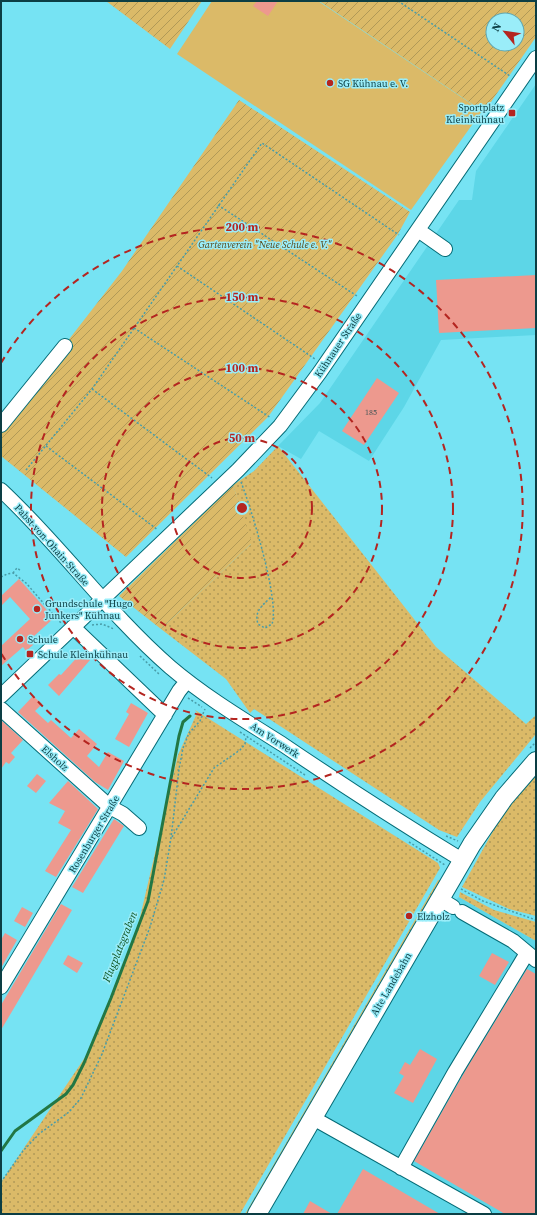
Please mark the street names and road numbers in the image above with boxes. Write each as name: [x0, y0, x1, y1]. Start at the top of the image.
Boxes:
street label: Kühnauer Straße: [312, 310, 364, 380]
street label: Pabst-von-Ohain-Straße: [12, 501, 92, 589]
street label: Am Vorwerk: [248, 719, 302, 761]
street label: Elsholz: [39, 742, 72, 774]
street label: Rosenburger Straße: [66, 793, 122, 875]
street label: Alte Landebahn: [368, 950, 414, 1018]

